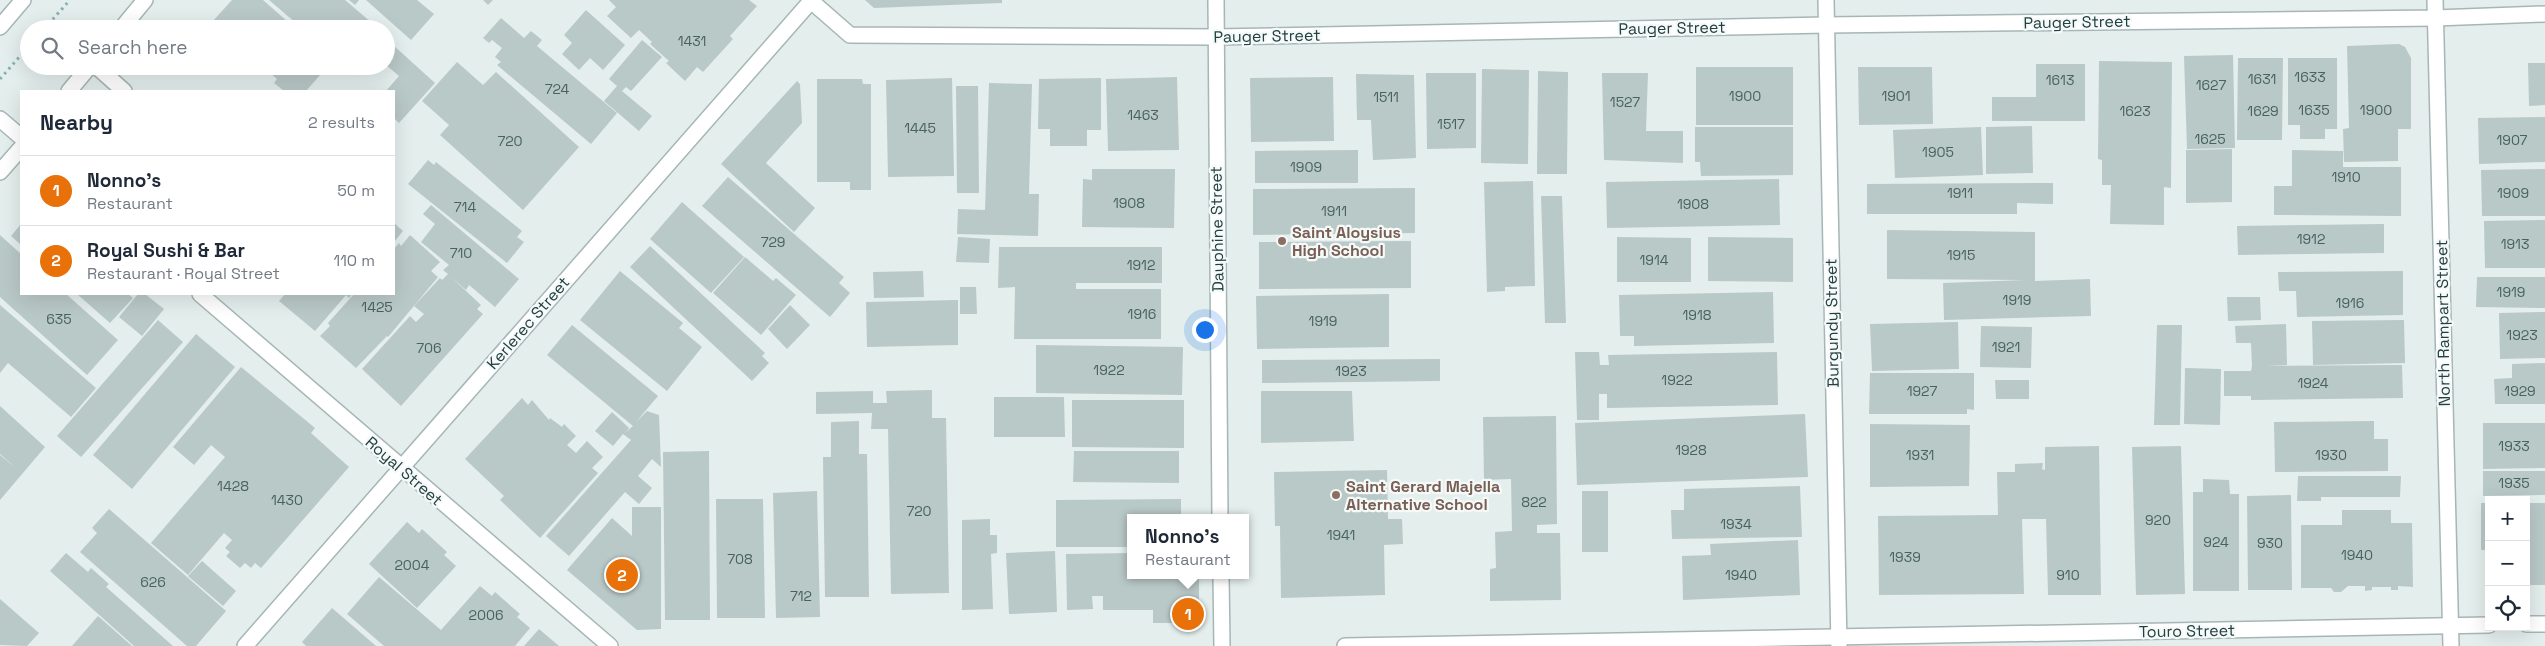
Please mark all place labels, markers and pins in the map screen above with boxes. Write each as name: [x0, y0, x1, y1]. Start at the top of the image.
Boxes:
place label: Saint Aloysius High School: [1292, 222, 1401, 261]
marker: Saint Aloysius High School: [1276, 235, 1288, 247]
place label: Saint Gerard Majella Alternative School: [1346, 476, 1500, 515]
marker: Saint Gerard Majella Alternative School: [1330, 489, 1342, 501]
pin: 2: [606, 556, 638, 594]
pin: 1: [1172, 595, 1204, 633]

